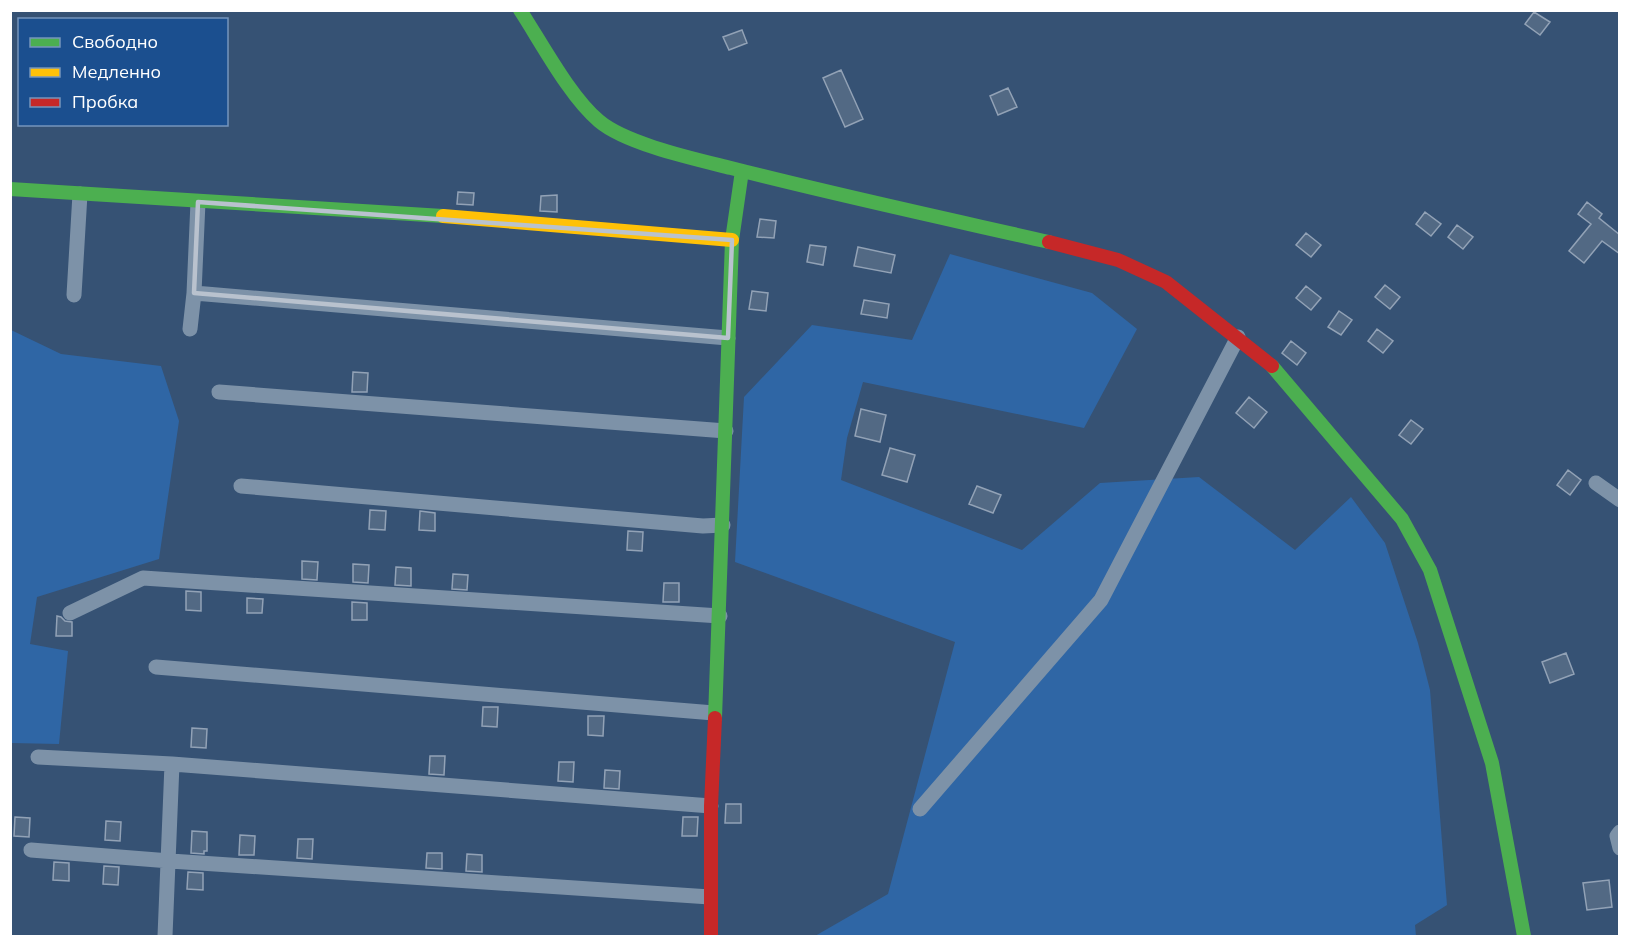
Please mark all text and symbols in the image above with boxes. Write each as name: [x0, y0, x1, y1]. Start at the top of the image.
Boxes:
legend: [18, 18, 228, 126]
text: Свободно: [72, 30, 158, 53]
text: Медленно: [72, 60, 161, 83]
text: Пробка: [72, 90, 138, 113]

